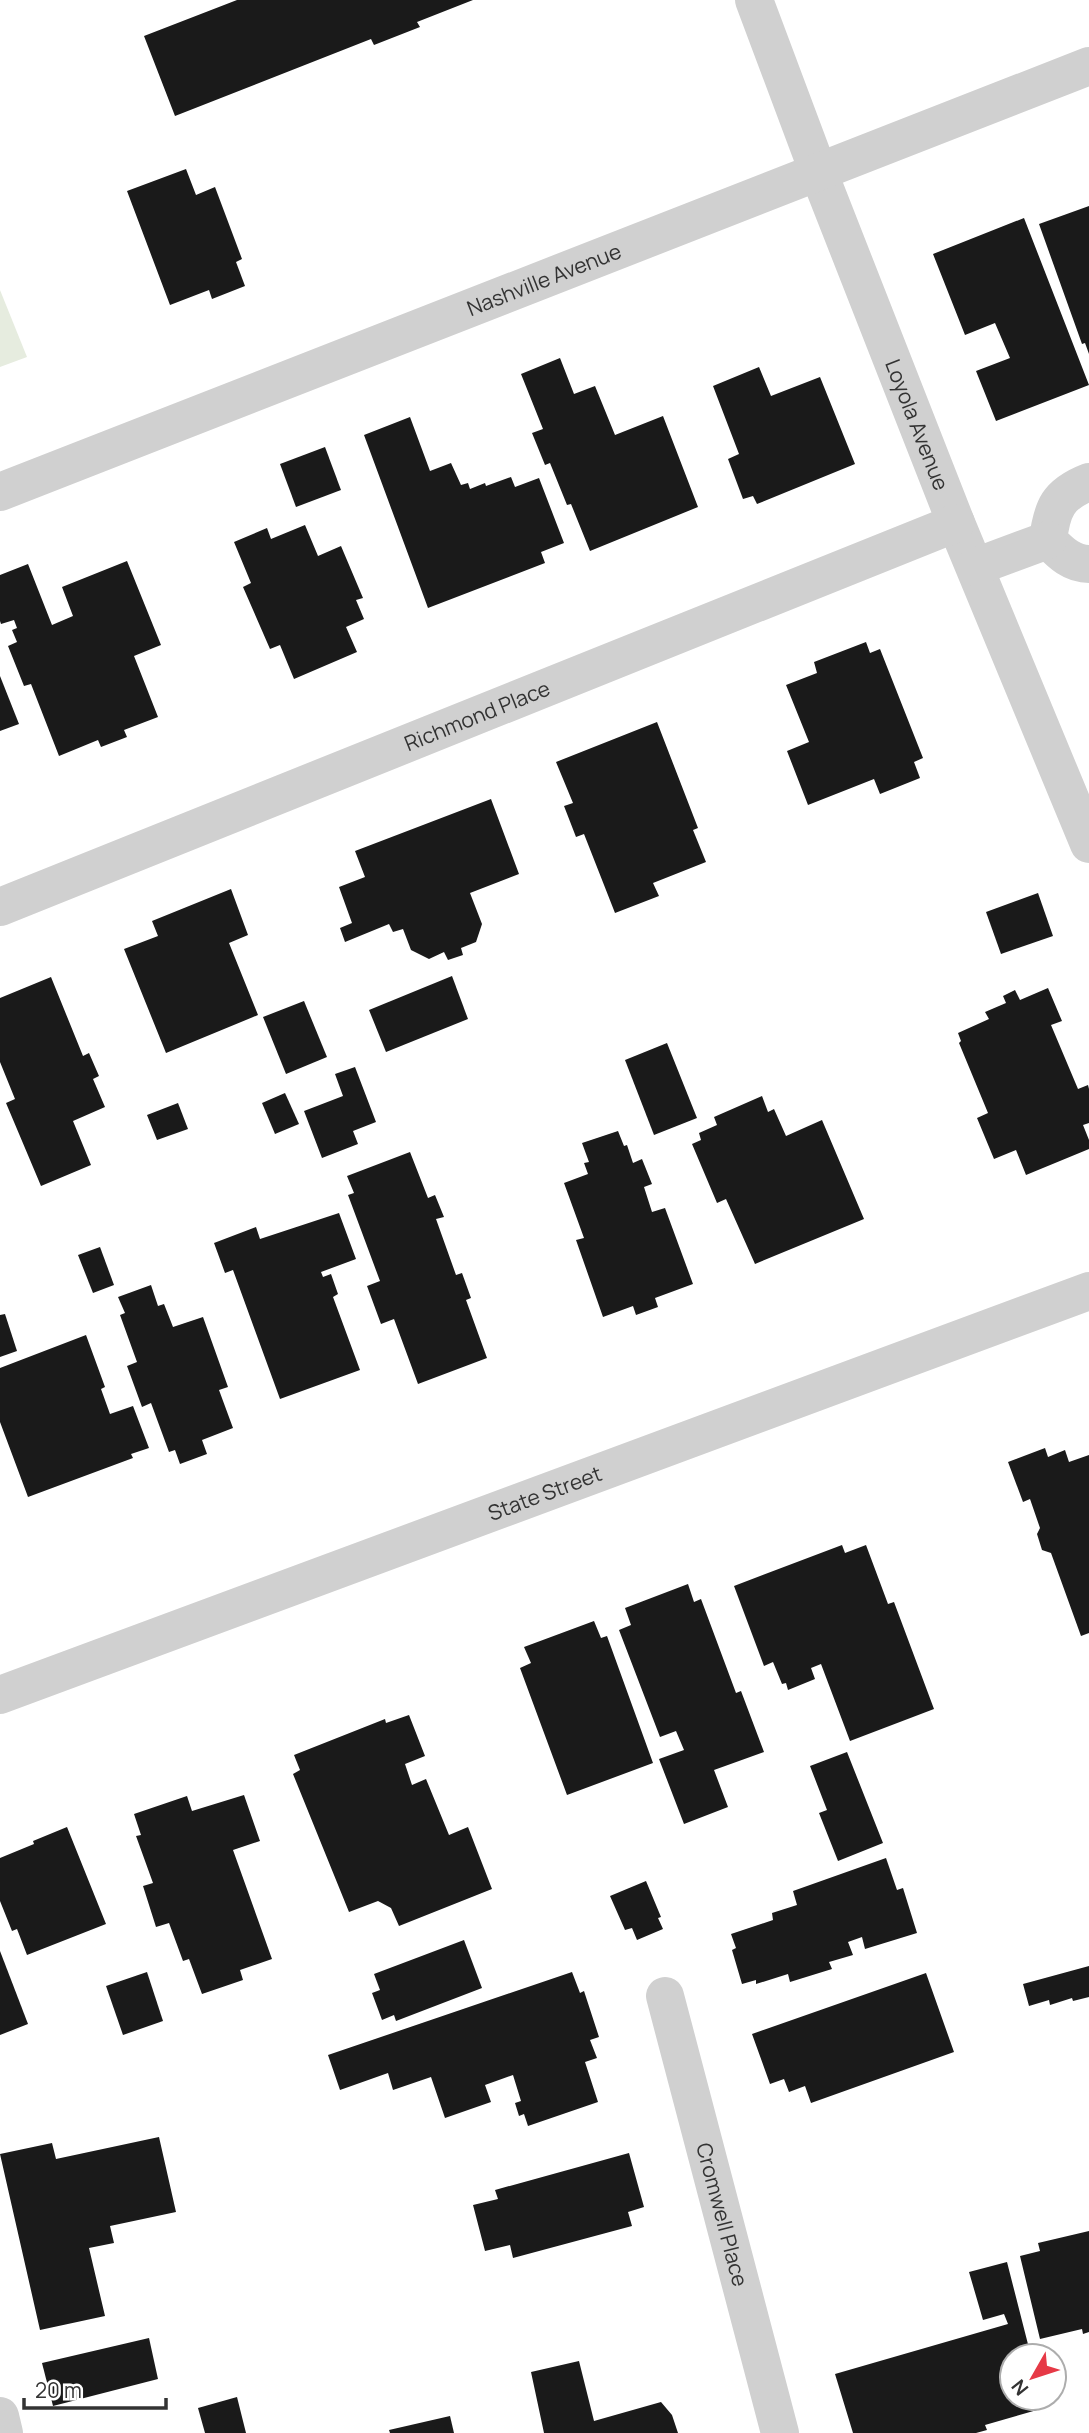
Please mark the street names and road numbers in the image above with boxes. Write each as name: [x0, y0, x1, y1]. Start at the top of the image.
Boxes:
street label: Nashville Avenue: [463, 236, 625, 322]
street label: Loyola Avenue: [879, 355, 956, 494]
street label: Richmond Place: [400, 674, 554, 757]
street label: State Street: [484, 1459, 606, 1527]
street label: Cromwell Place: [690, 2140, 755, 2289]

